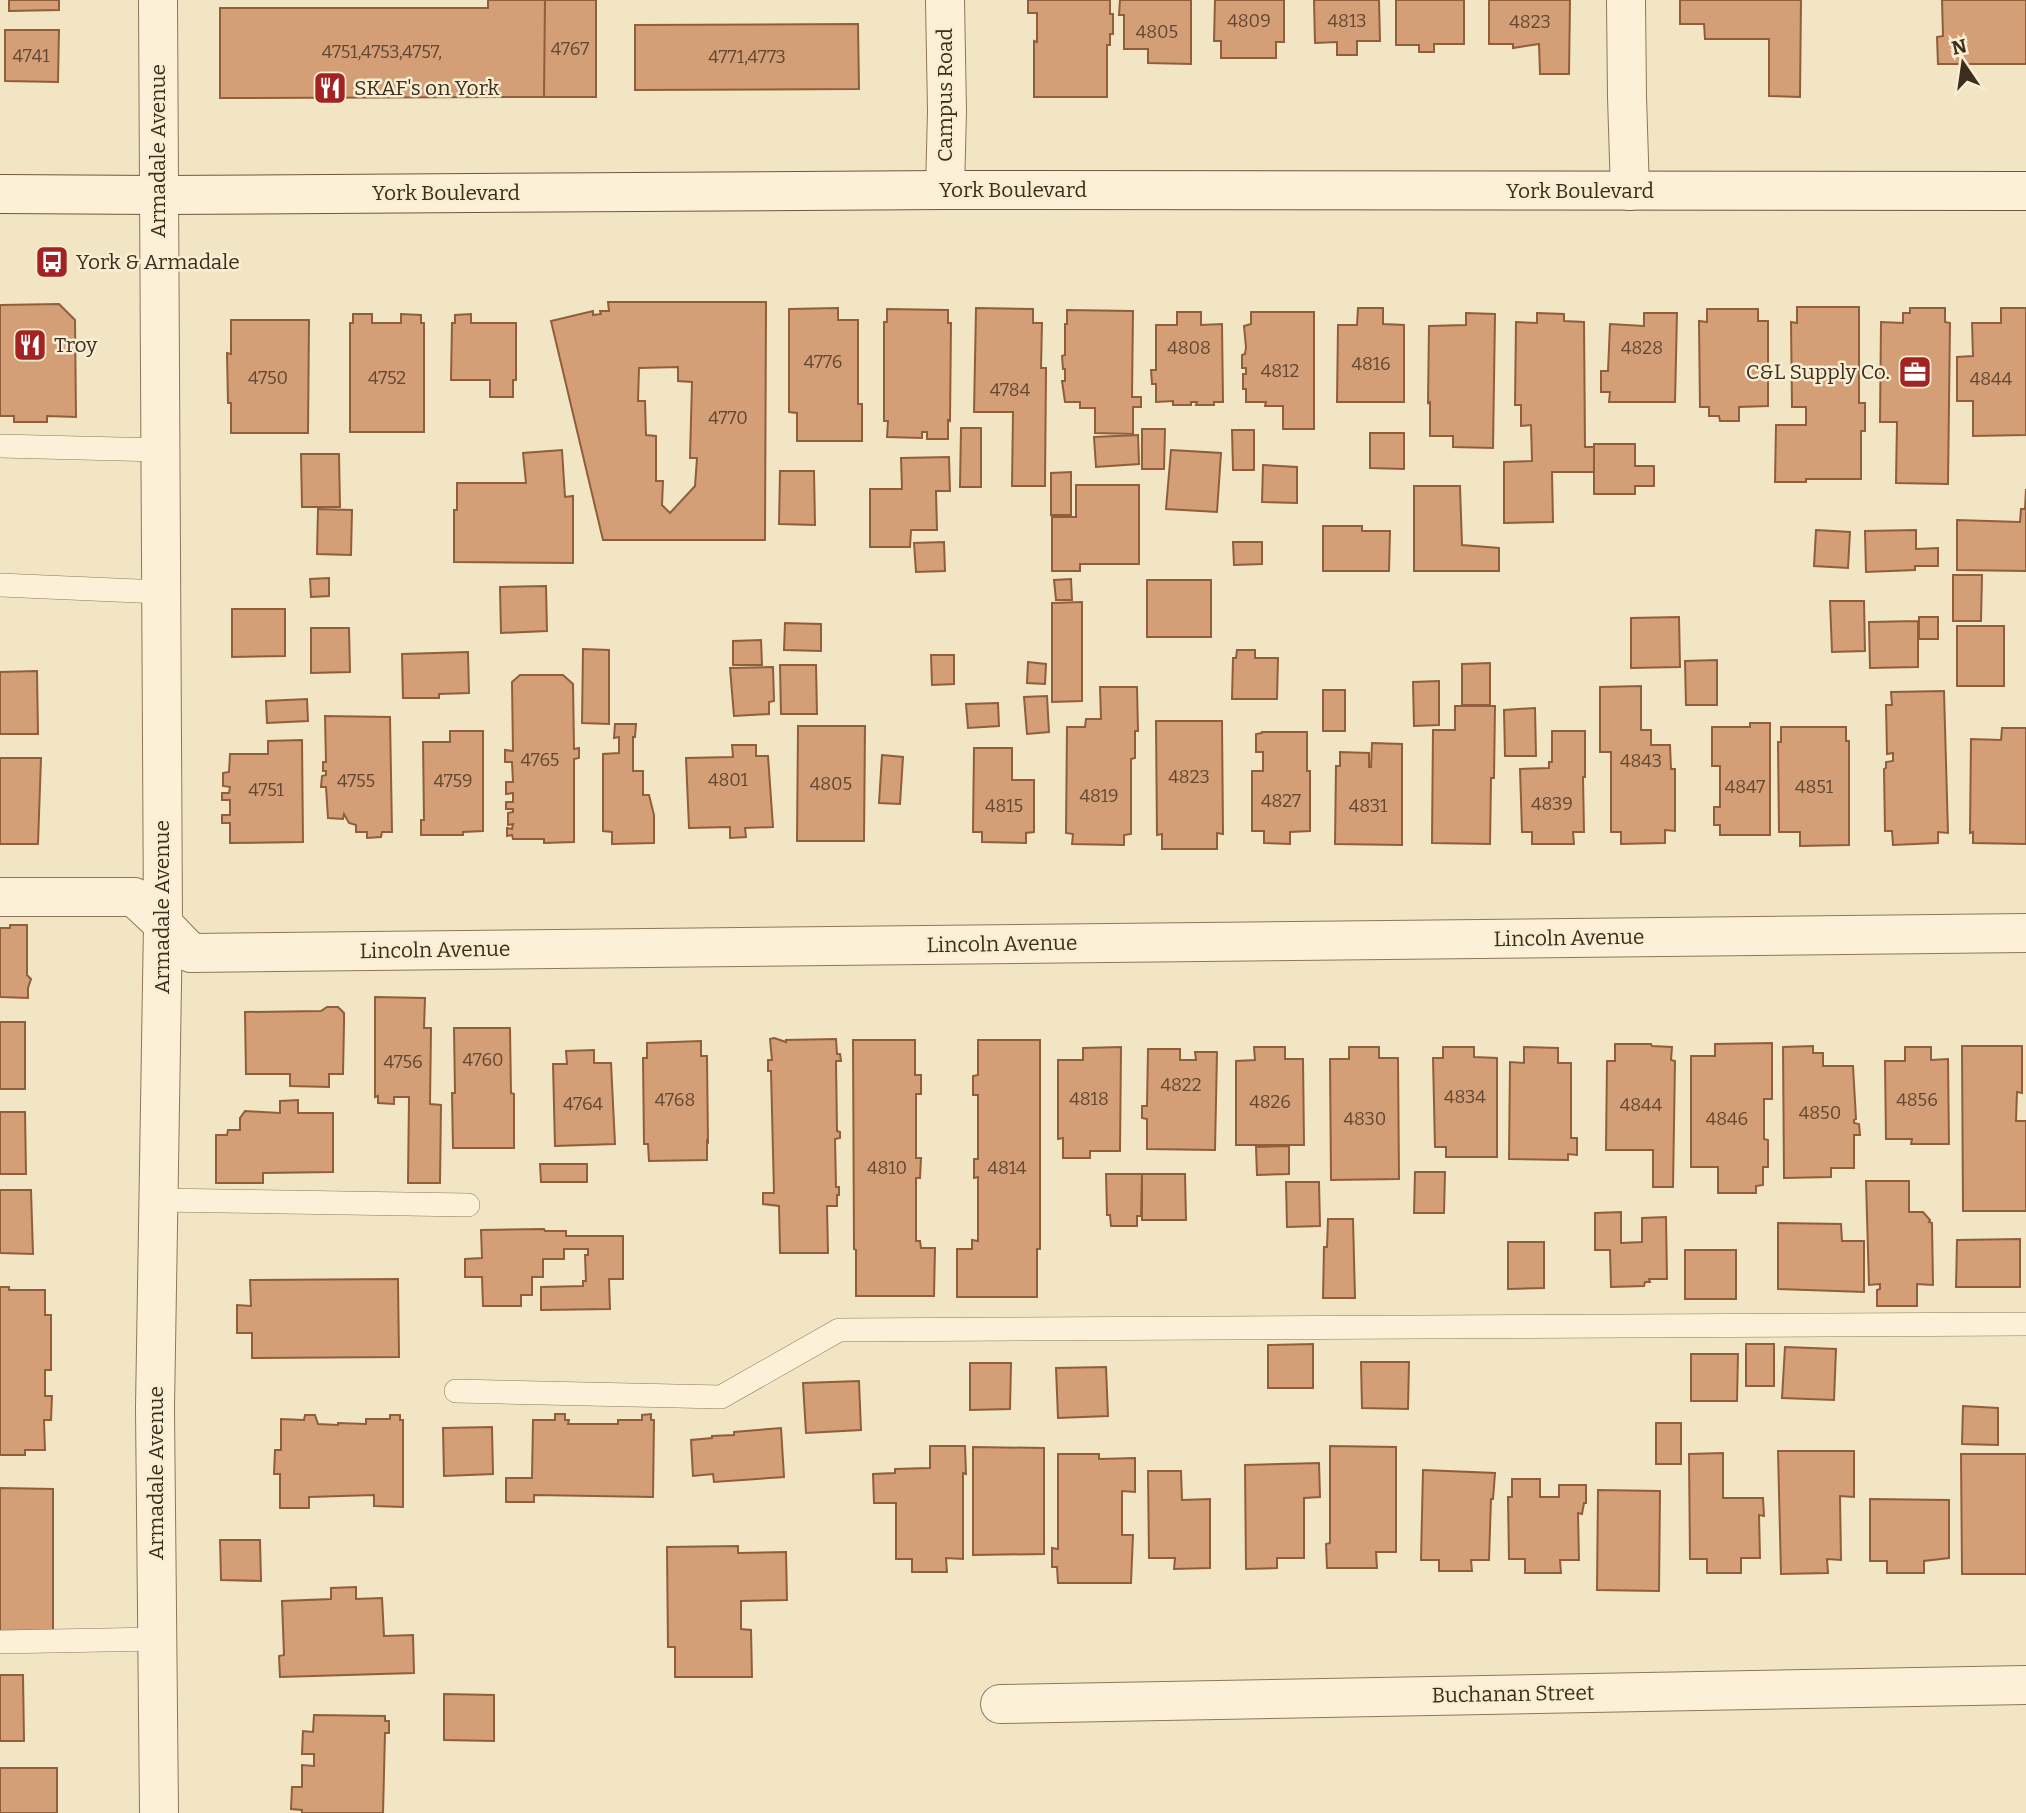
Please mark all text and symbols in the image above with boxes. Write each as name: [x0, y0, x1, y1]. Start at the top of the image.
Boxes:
house number: 4809: [1227, 10, 1271, 32]
house number: 4813: [1328, 10, 1366, 32]
house number: 4823: [1509, 11, 1551, 33]
house number: 4805: [1136, 21, 1178, 43]
street label: Campus Road: [932, 28, 958, 162]
north arrow: [1928, 28, 1998, 98]
text: N: [1950, 34, 1969, 60]
house number: 4767: [551, 38, 589, 60]
house number: 4751,4753,4757,: [322, 41, 442, 63]
house number: 4741: [13, 45, 50, 67]
house number: 4771,4773: [708, 46, 786, 68]
street label: Armadale Avenue: [145, 64, 171, 238]
restaurant icon: SKAF's on York: [311, 69, 349, 107]
place label: SKAF's on York: [354, 75, 500, 101]
street label: York Boulevard: [939, 177, 1087, 203]
street label: York Boulevard: [1506, 178, 1654, 204]
street label: York Boulevard: [372, 180, 520, 206]
bus stop icon: York & Armadale: [33, 243, 71, 281]
place label: York & Armadale: [76, 249, 240, 275]
restaurant icon: Troy: [11, 326, 49, 364]
place label: Troy: [54, 332, 98, 358]
house number: 4808: [1167, 337, 1211, 359]
house number: 4828: [1621, 337, 1663, 359]
house number: 4776: [804, 351, 842, 373]
house number: 4816: [1351, 353, 1391, 375]
office icon: C&L Supply Co.: [1896, 353, 1934, 391]
place label: C&L Supply Co.: [1746, 359, 1890, 385]
house number: 4812: [1261, 360, 1299, 382]
house number: 4750: [248, 367, 288, 389]
house number: 4752: [368, 367, 406, 389]
house number: 4844: [1970, 368, 2013, 390]
house number: 4784: [990, 379, 1031, 401]
house number: 4770: [708, 407, 748, 429]
house number: 4765: [521, 749, 559, 771]
house number: 4843: [1620, 750, 1662, 772]
house number: 4823: [1168, 766, 1210, 788]
house number: 4801: [708, 769, 749, 791]
house number: 4755: [337, 770, 375, 792]
house number: 4759: [434, 770, 473, 792]
house number: 4805: [810, 773, 852, 795]
house number: 4847: [1725, 776, 1765, 798]
house number: 4851: [1795, 776, 1834, 798]
house number: 4751: [248, 779, 285, 801]
house number: 4819: [1079, 785, 1119, 807]
house number: 4827: [1261, 790, 1301, 812]
house number: 4839: [1531, 793, 1573, 815]
house number: 4815: [985, 795, 1023, 817]
house number: 4831: [1349, 795, 1388, 817]
street label: Armadale Avenue: [149, 820, 175, 994]
street label: Lincoln Avenue: [1493, 924, 1645, 952]
street label: Lincoln Avenue: [926, 930, 1078, 958]
street label: Lincoln Avenue: [359, 936, 511, 964]
house number: 4760: [462, 1049, 504, 1071]
house number: 4756: [383, 1051, 423, 1073]
house number: 4822: [1161, 1074, 1201, 1096]
house number: 4834: [1444, 1086, 1486, 1108]
house number: 4818: [1069, 1088, 1109, 1110]
house number: 4768: [655, 1089, 695, 1111]
house number: 4856: [1896, 1089, 1938, 1111]
house number: 4826: [1249, 1091, 1291, 1113]
house number: 4764: [563, 1093, 604, 1115]
house number: 4844: [1620, 1094, 1663, 1116]
house number: 4850: [1799, 1102, 1841, 1124]
house number: 4830: [1344, 1108, 1386, 1130]
house number: 4846: [1706, 1108, 1748, 1130]
house number: 4810: [867, 1157, 907, 1179]
house number: 4814: [987, 1157, 1027, 1179]
street label: Armadale Avenue: [143, 1386, 169, 1560]
street label: Buchanan Street: [1431, 1680, 1595, 1708]

